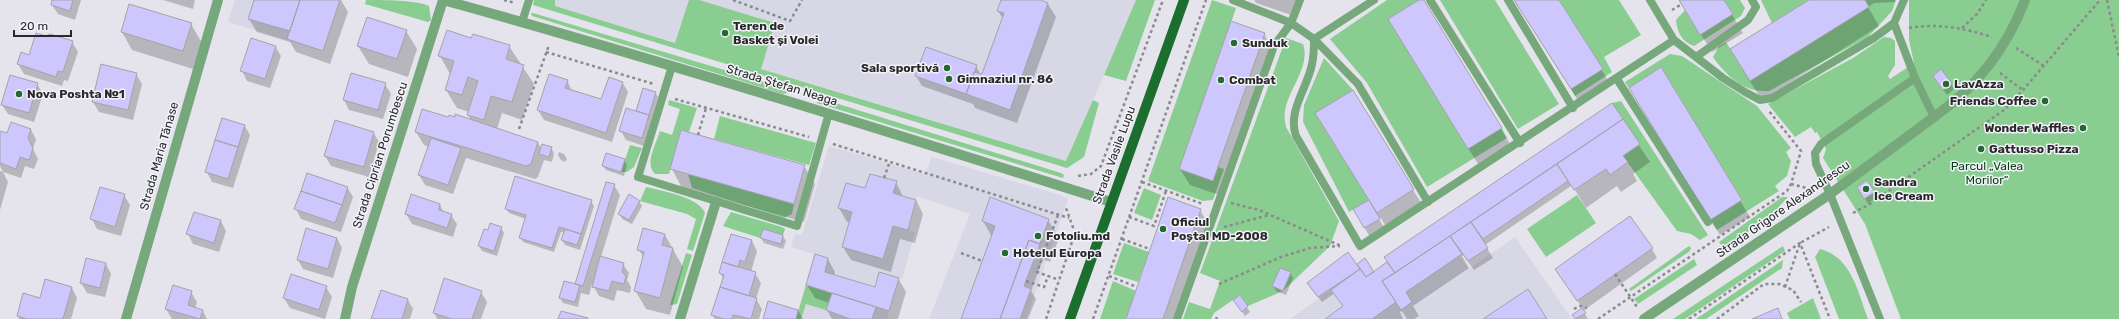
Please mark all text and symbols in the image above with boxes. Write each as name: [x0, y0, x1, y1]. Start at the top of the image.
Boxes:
scale bar: [14, 12, 71, 38]
text: 20 m: [20, 19, 48, 33]
place label: Teren de Basket și Volei: [733, 19, 819, 47]
marker: Teren de Basket și Volei: [720, 28, 730, 38]
place label: Sunduk: [1242, 36, 1288, 50]
marker: Sunduk: [1229, 38, 1239, 48]
street label: Strada Ștefan Neaga: [725, 61, 839, 109]
place label: Sala sportivă: [861, 61, 939, 75]
marker: Sala sportivă: [942, 63, 952, 73]
place label: Gimnaziul nr. 86: [957, 72, 1053, 86]
place label: Combat: [1229, 73, 1276, 87]
marker: Gimnaziul nr. 86: [944, 74, 954, 84]
marker: Combat: [1216, 75, 1226, 85]
place label: LavAzza: [1954, 77, 2004, 91]
marker: LavAzza: [1941, 79, 1951, 89]
street label: Strada Ciprian Porumbescu: [350, 80, 410, 230]
place label: Nova Poshta №1: [27, 87, 125, 101]
marker: Nova Poshta №1: [14, 89, 24, 99]
place label: Friends Coffee: [1950, 94, 2037, 108]
marker: Friends Coffee: [2040, 96, 2050, 106]
street label: Strada Maria Tănase: [137, 100, 181, 212]
street label: Strada Vasile Lupu: [1090, 104, 1138, 206]
place label: Wonder Waffles: [1984, 121, 2075, 135]
marker: Wonder Waffles: [2078, 123, 2088, 133]
place label: Gattusso Pizza: [1989, 142, 2079, 156]
marker: Gattusso Pizza: [1976, 144, 1986, 154]
street label: Strada Grigore Alexandrescu: [1714, 158, 1852, 260]
park label: Parcul „Valea Morilor”: [1951, 159, 2023, 187]
place label: Sandra Ice Cream: [1874, 175, 1934, 203]
marker: Sandra Ice Cream: [1861, 184, 1871, 194]
place label: Oficiul Poștal MD-2008: [1171, 215, 1268, 243]
marker: Oficiul Poștal MD-2008: [1158, 224, 1168, 234]
place label: Fotoliu.md: [1046, 229, 1110, 243]
marker: Fotoliu.md: [1033, 231, 1043, 241]
place label: Hotelul Europa: [1013, 246, 1102, 260]
marker: Hotelul Europa: [1000, 248, 1010, 258]

